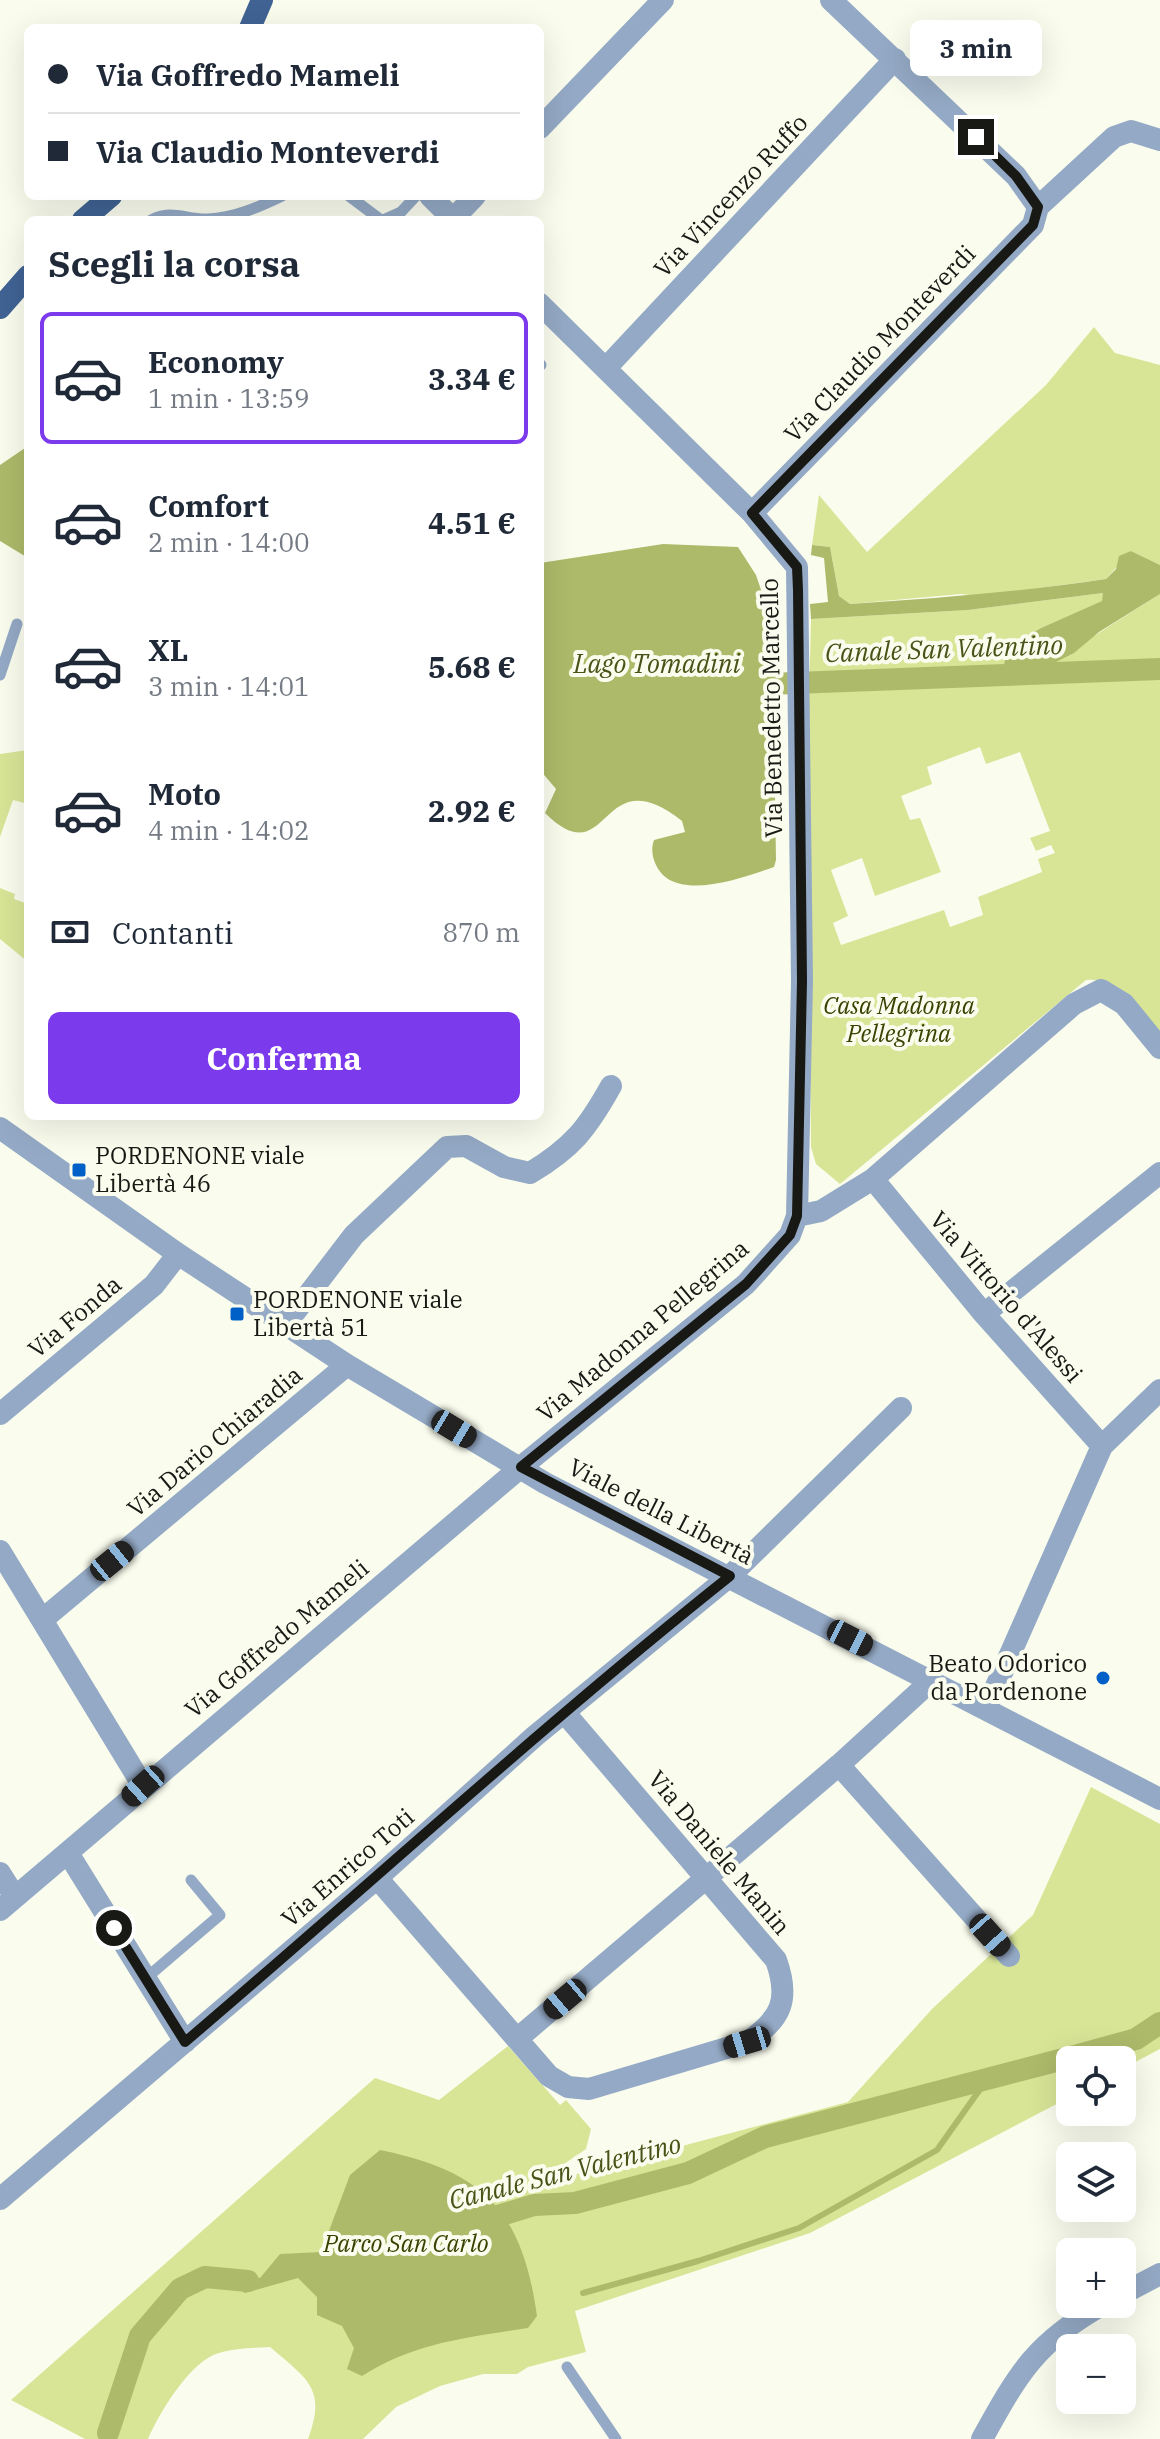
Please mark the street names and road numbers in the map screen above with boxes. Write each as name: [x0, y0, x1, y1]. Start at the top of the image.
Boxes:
street label: Via Vincenzo Ruffo: [646, 107, 814, 284]
street label: Via Claudio Monteverdi: [776, 238, 982, 449]
street label: Via Benedetto Marcello: [753, 578, 789, 838]
street label: Via Vittorio d'Alessi: [923, 1204, 1090, 1389]
street label: Via Madonna Pellegrina: [530, 1232, 755, 1428]
street label: Via Fonda: [21, 1268, 128, 1365]
street label: Via Dario Chiaradia: [120, 1359, 309, 1524]
street label: Viale della Libertà: [563, 1451, 760, 1572]
street label: Via Goffredo Mameli: [178, 1552, 375, 1725]
street label: Via Daniele Manin: [641, 1763, 798, 1941]
street label: Via Enrico Toti: [274, 1801, 420, 1934]

